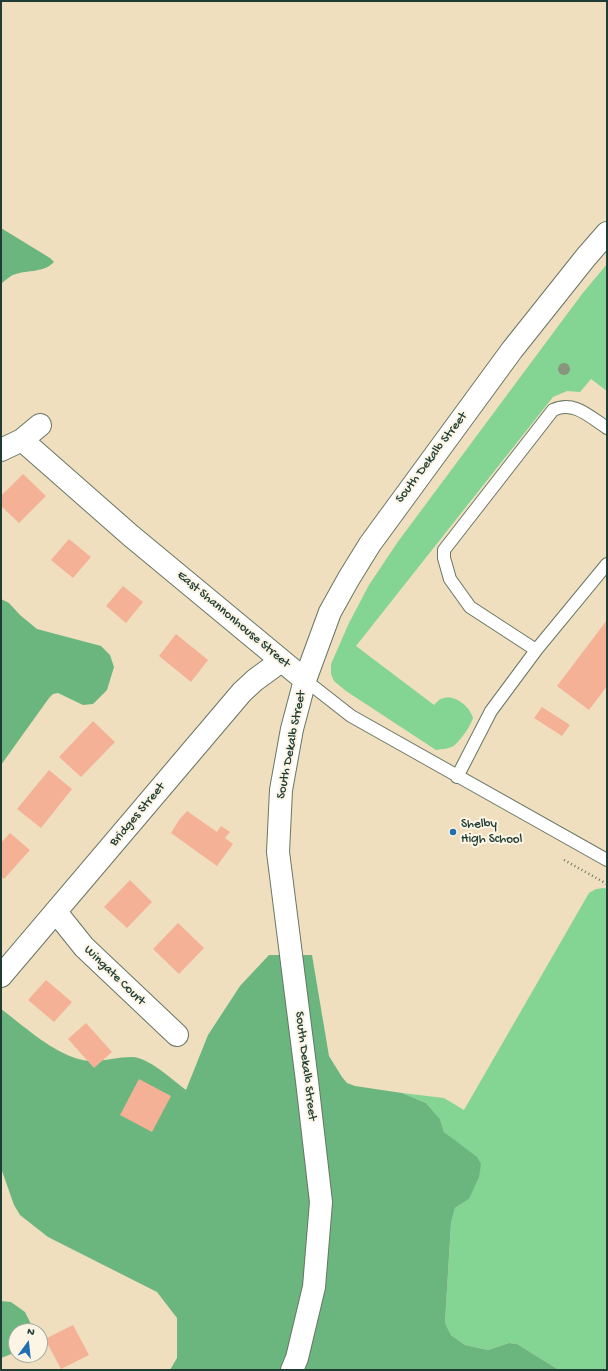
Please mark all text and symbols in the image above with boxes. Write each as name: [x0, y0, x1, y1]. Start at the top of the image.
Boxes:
street label: South Dekalb Street: [393, 409, 471, 507]
street label: East Shannonhouse Street: [173, 568, 293, 672]
street label: South Dekalb Street: [274, 690, 310, 800]
street label: Bridges Street: [107, 780, 169, 850]
place label: Shelby High School: [461, 817, 522, 848]
marker: Shelby High School: [448, 827, 458, 837]
street label: Wingate Court: [80, 943, 148, 1009]
street label: South Dekalb Street: [291, 1011, 319, 1121]
north arrow: [8, 1323, 48, 1363]
text: N: [26, 1326, 36, 1339]

